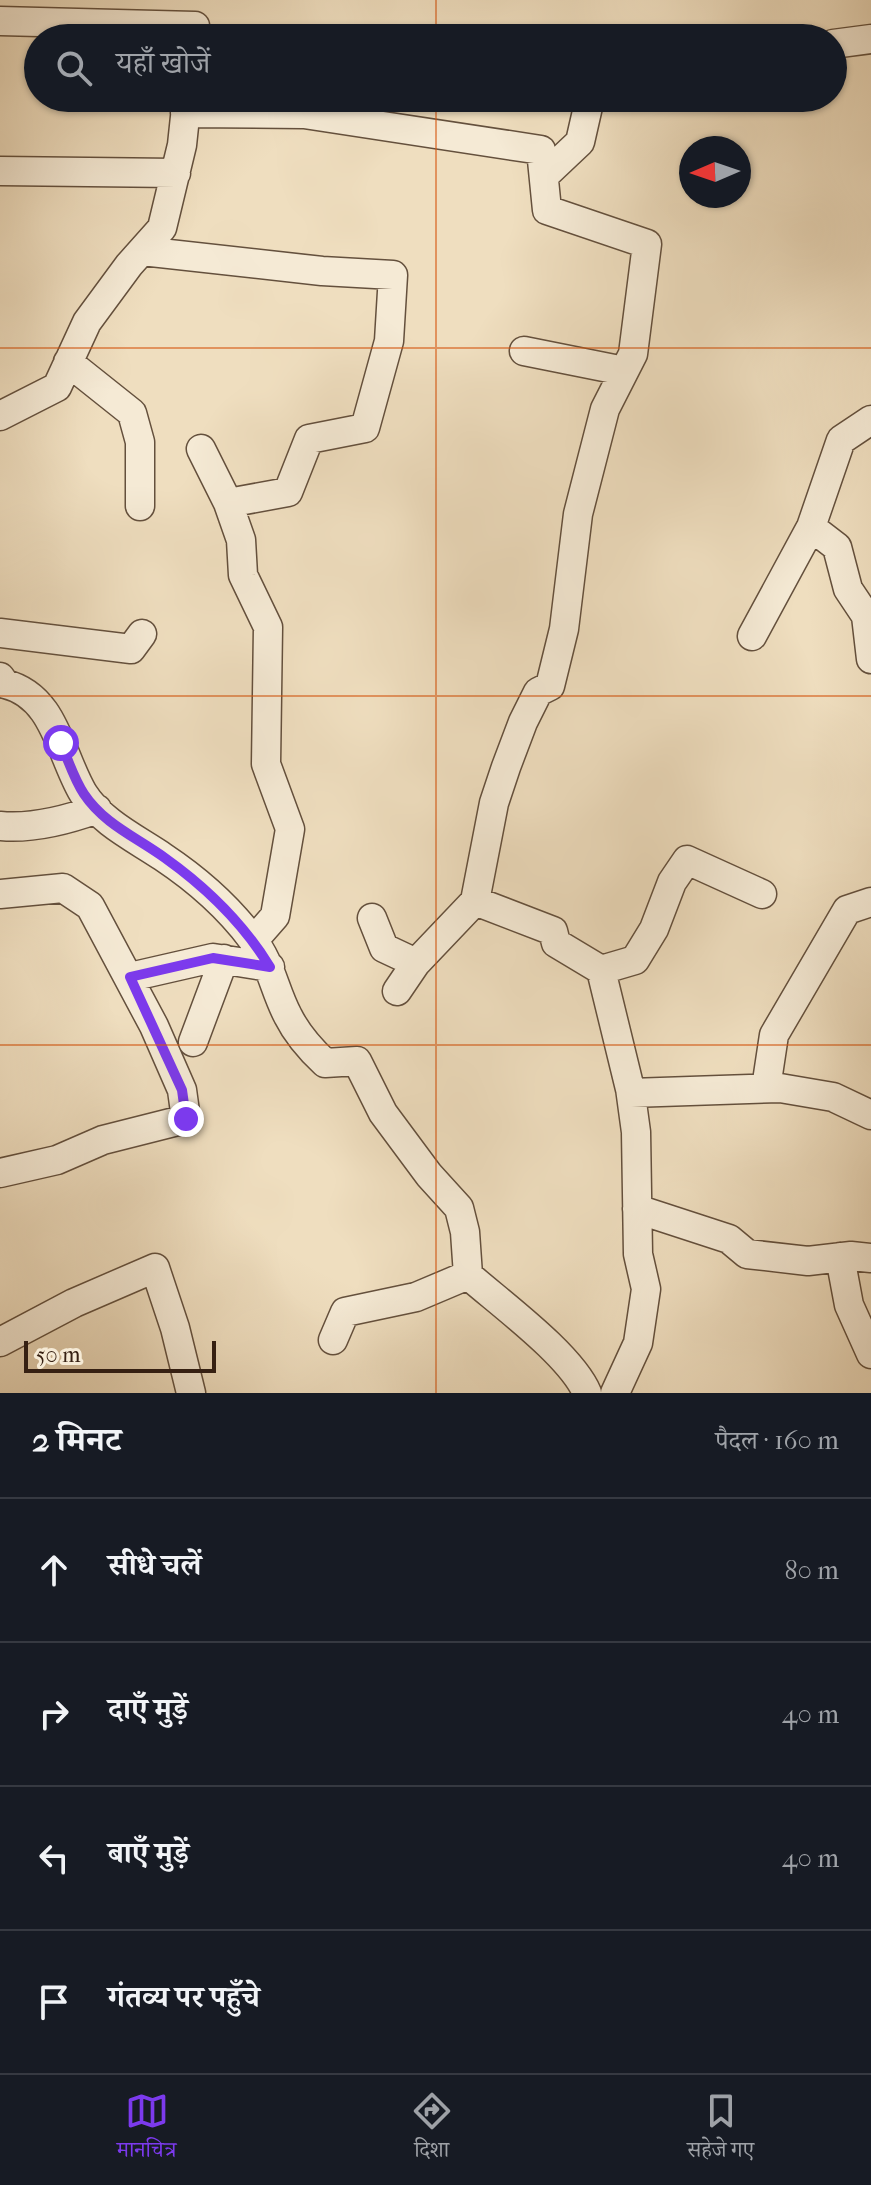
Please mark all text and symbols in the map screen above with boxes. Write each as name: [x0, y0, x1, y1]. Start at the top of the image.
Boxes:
search box: [24, 24, 847, 112]
icon: search: [52, 46, 96, 90]
text: यहाँ खोजें: [116, 46, 210, 81]
north arrow: [679, 136, 751, 208]
route start: [43, 725, 79, 761]
route end: [168, 1101, 204, 1137]
scale bar: [24, 1337, 216, 1373]
text: 50 m: [36, 1342, 81, 1368]
text: 2 मिनट: [32, 1420, 121, 1460]
text: पैदल · 160 m: [715, 1425, 839, 1456]
icon: ahead: [32, 1548, 76, 1592]
text: सीधे चलें: [108, 1548, 201, 1583]
text: 80 m: [784, 1555, 839, 1586]
icon: right: [32, 1692, 76, 1736]
text: दाएँ मुड़ें: [108, 1692, 188, 1727]
text: 40 m: [782, 1699, 839, 1730]
icon: left: [32, 1836, 76, 1880]
text: बाएँ मुड़ें: [108, 1836, 189, 1871]
text: 40 m: [782, 1843, 839, 1874]
icon: arrive: [32, 1980, 76, 2024]
text: गंतव्य पर पहुँचे: [108, 1980, 260, 2015]
tab: मानचित्र: [117, 2089, 176, 2171]
tab: दिशा: [410, 2089, 454, 2171]
tab: सहेजे गए: [687, 2089, 754, 2171]

